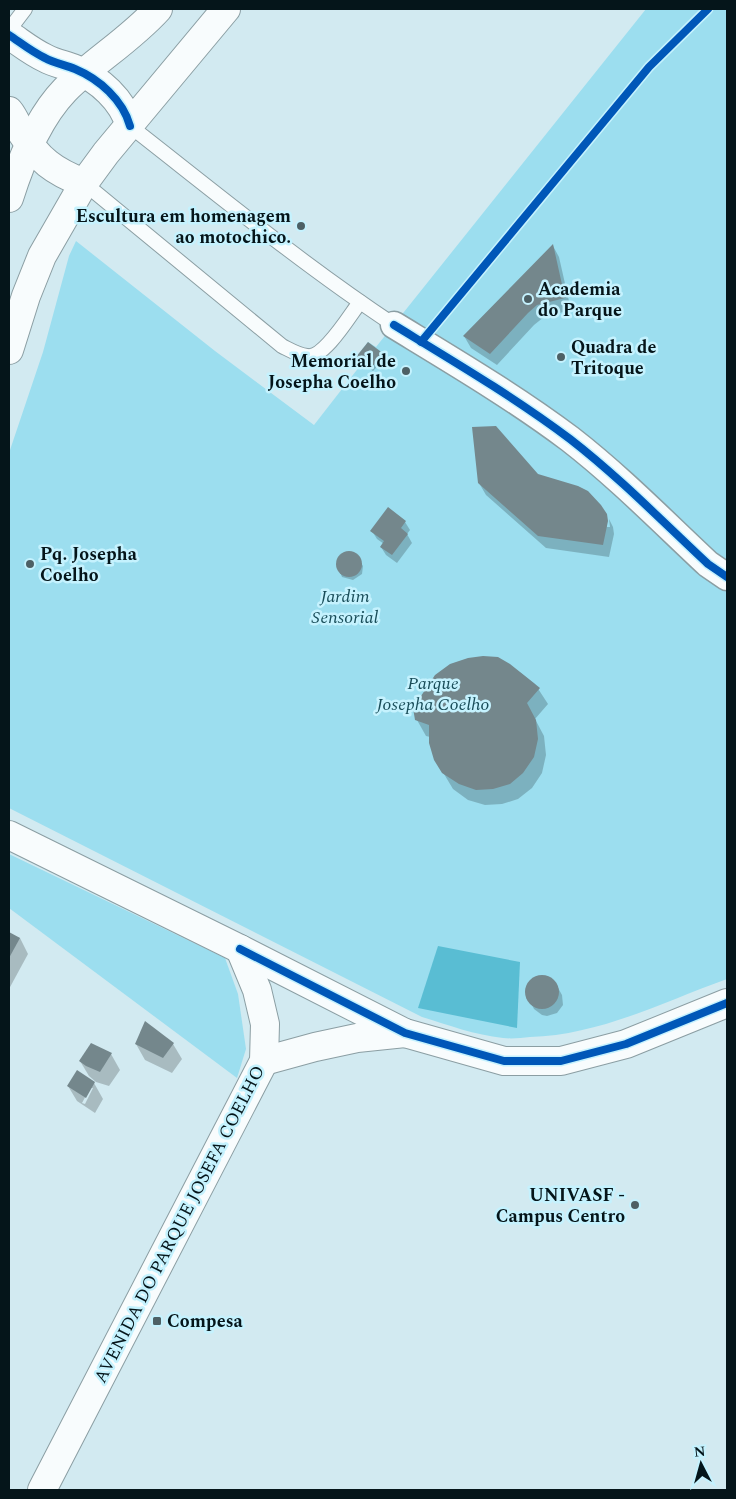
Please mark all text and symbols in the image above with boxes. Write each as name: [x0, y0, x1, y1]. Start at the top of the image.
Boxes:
place label: Escultura em homenagem ao motochico.: [76, 203, 291, 251]
marker: Escultura em homenagem ao motochico.: [295, 220, 307, 232]
place label: Academia do Parque: [538, 276, 622, 324]
marker: Academia do Parque: [522, 293, 534, 305]
place label: Quadra de Tritoque: [571, 334, 657, 382]
place label: Memorial de Josepha Coelho: [268, 348, 396, 396]
marker: Quadra de Tritoque: [555, 351, 567, 363]
marker: Memorial de Josepha Coelho: [400, 365, 412, 377]
place label: Pq. Josepha Coelho: [40, 541, 138, 589]
marker: Pq. Josepha Coelho: [24, 558, 36, 570]
park label: Jardim Sensorial: [312, 583, 379, 631]
park label: Parque Josepha Coelho: [375, 670, 489, 718]
street label: AVENIDA DO PARQUE JOSEFA COELHO: [87, 1061, 272, 1388]
place label: UNIVASF - Campus Centro: [496, 1182, 625, 1230]
marker: UNIVASF - Campus Centro: [629, 1199, 641, 1211]
place label: Compesa: [167, 1308, 244, 1335]
marker: Compesa: [151, 1315, 163, 1327]
north arrow: [676, 1439, 726, 1489]
text: N: [693, 1441, 706, 1463]

